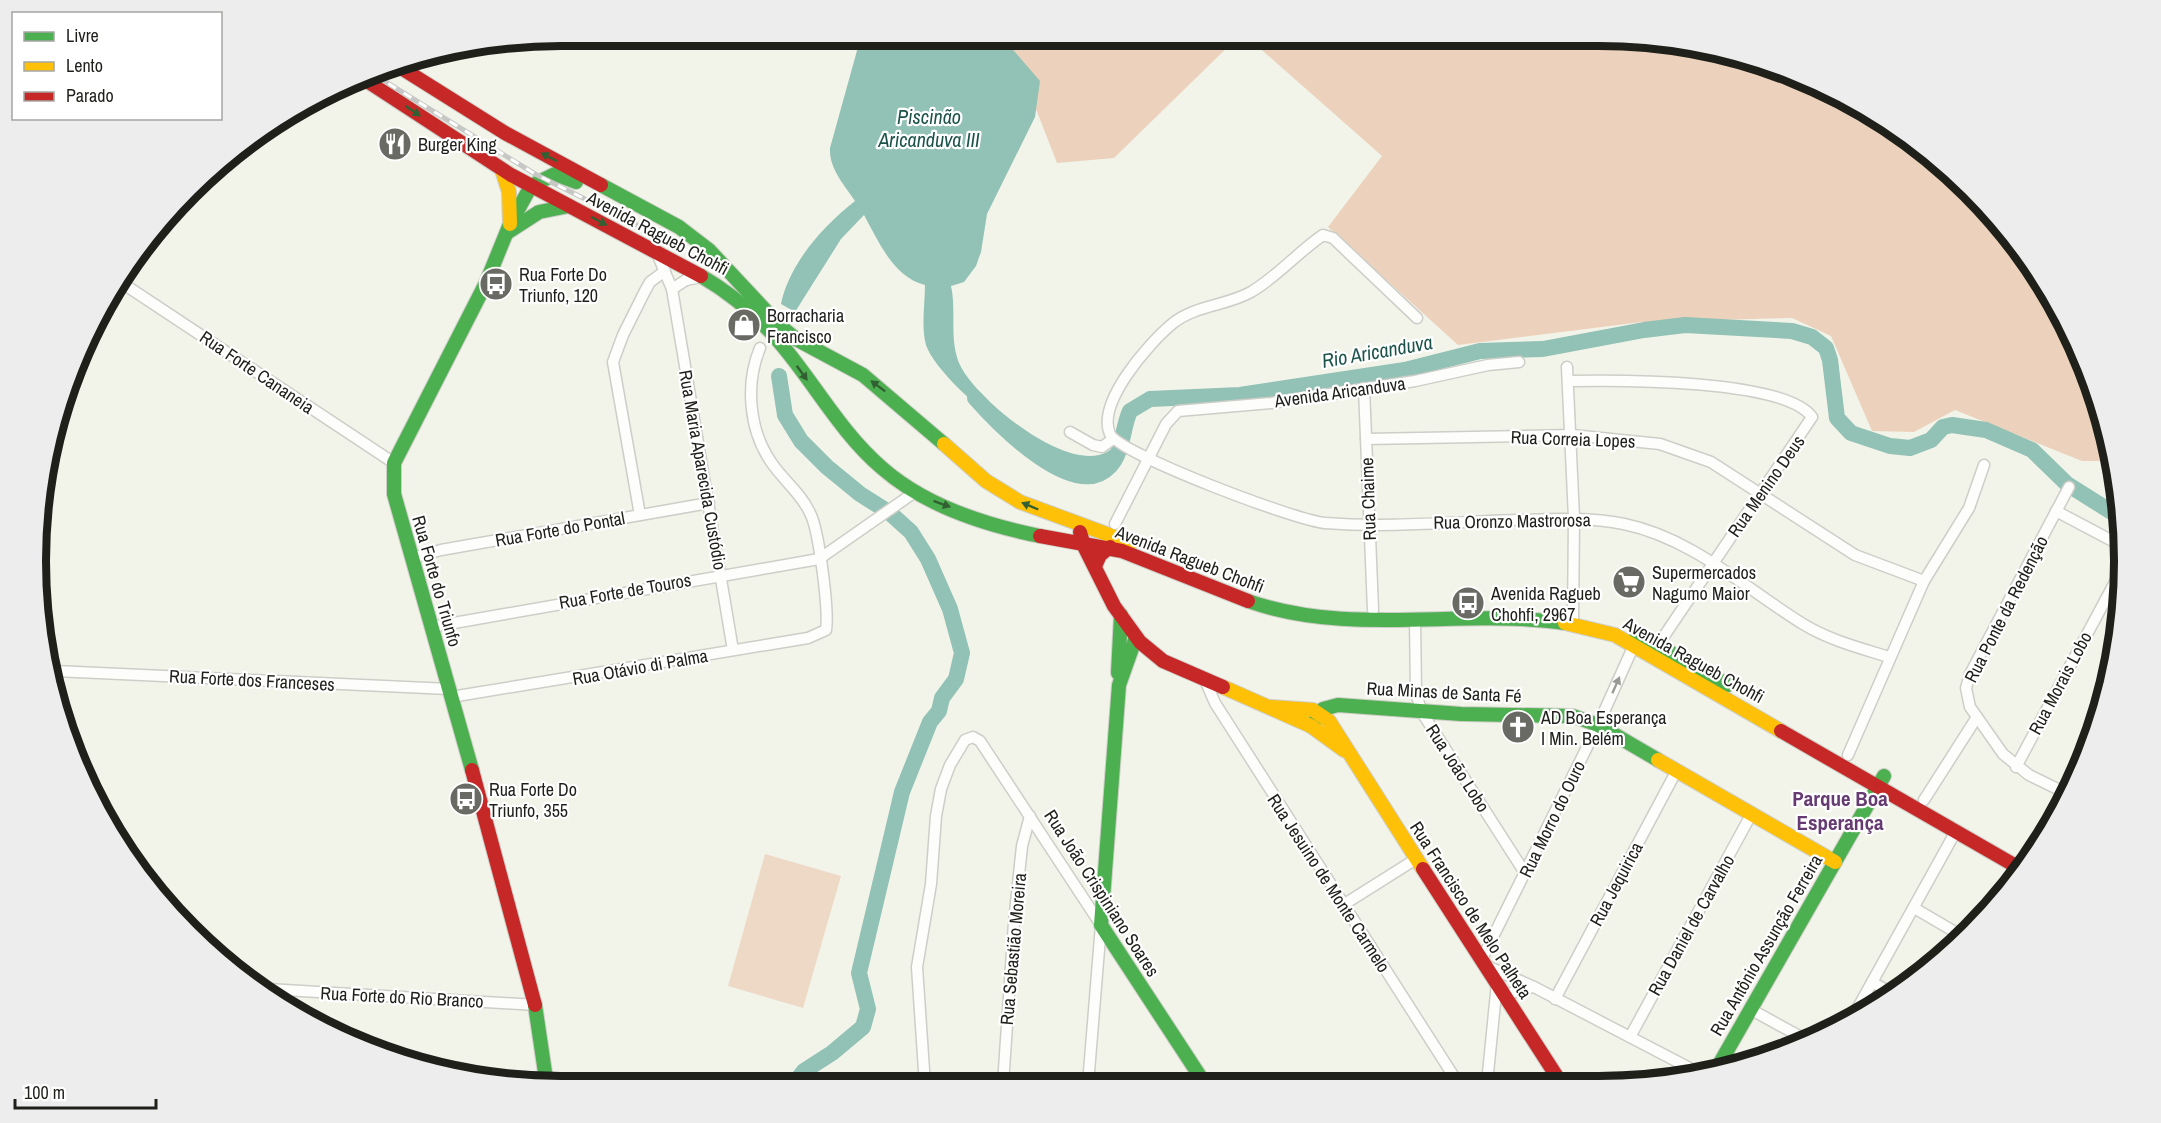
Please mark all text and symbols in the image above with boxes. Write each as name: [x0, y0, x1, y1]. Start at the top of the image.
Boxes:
legend: [12, 12, 222, 120]
text: Livre: [66, 23, 99, 48]
text: Lento: [66, 53, 103, 78]
text: Parado: [66, 83, 114, 108]
water label: Piscinão Aricanduva III: [877, 103, 980, 153]
one-way arrow: [405, 105, 421, 116]
restaurant icon: Burger King: [377, 126, 413, 162]
place label: Burger King: [418, 132, 498, 157]
one-way arrow: [540, 152, 557, 162]
street label: Avenida Ragueb Chohfi: [582, 185, 733, 281]
one-way arrow: [590, 216, 607, 226]
place label: Rua Forte Do Triunfo, 120: [519, 262, 607, 308]
bus stop icon: Rua Forte Do Triunfo, 120: [478, 266, 514, 302]
place label: Borracharia Francisco: [767, 303, 844, 349]
shop icon: Borracharia Francisco: [726, 307, 762, 343]
street label: Rua Forte Cananeia: [195, 324, 319, 420]
water label: Rio Aricanduva: [1320, 328, 1434, 374]
one-way arrow: [796, 364, 808, 380]
street label: Rua Maria Aparecida Custódio: [673, 368, 733, 572]
street label: Avenida Aricanduva: [1272, 370, 1407, 414]
one-way arrow: [870, 380, 886, 392]
street label: Rua Correia Lopes: [1510, 424, 1636, 454]
street label: Rua Menino Deus: [1722, 430, 1810, 542]
street label: Rua Chaime: [1354, 457, 1382, 541]
one-way arrow: [933, 500, 951, 509]
one-way arrow: [1021, 501, 1039, 511]
street label: Rua Forte do Pontal: [493, 505, 627, 553]
street label: Rua Oronzo Mastrorosa: [1433, 507, 1591, 535]
street label: Rua Forte do Triunfo: [406, 512, 468, 650]
street label: Avenida Ragueb Chohfi: [1111, 519, 1268, 599]
street label: Rua Ponte da Redenção: [1958, 531, 2054, 687]
place label: Supermercados Nagumo Maior: [1652, 560, 1756, 606]
supermarket icon: Supermercados Nagumo Maior: [1611, 564, 1647, 600]
street label: Rua Forte de Touros: [557, 567, 693, 615]
place label: Avenida Ragueb Chohfi, 2967: [1490, 581, 1601, 627]
bus stop icon: Avenida Ragueb Chohfi, 2967: [1450, 585, 1486, 621]
street label: Avenida Ragueb Chohfi: [1618, 610, 1769, 709]
street label: Rua Morais Lobo: [2022, 627, 2098, 739]
street label: Rua Otávio di Palma: [570, 643, 710, 691]
street label: Rua Forte dos Franceses: [169, 663, 335, 697]
street label: Rua Minas de Santa Fé: [1366, 675, 1522, 709]
one-way arrow: [1612, 676, 1621, 693]
place label: AD Boa Esperança I Min. Belém: [1540, 705, 1667, 751]
church icon: AD Boa Esperança I Min. Belém: [1500, 709, 1536, 745]
street label: Rua João Lobo: [1420, 719, 1496, 817]
street label: Rua Morro do Ouro: [1513, 756, 1591, 882]
place label: Rua Forte Do Triunfo, 355: [489, 777, 577, 823]
bus stop icon: Rua Forte Do Triunfo, 355: [448, 781, 484, 817]
district label: Parque Boa Esperança: [1792, 784, 1888, 837]
street label: Rua Jesuino de Monte Carmelo: [1262, 789, 1396, 977]
street label: Rua João Crispiniano Soares: [1039, 805, 1165, 981]
street label: Rua Francisco de Melo Palheta: [1404, 816, 1538, 1004]
street label: Rua Jequirica: [1583, 838, 1649, 930]
street label: Rua Daniel de Carvalho: [1642, 850, 1740, 1000]
street label: Rua Antônio Assunção Ferreira: [1704, 850, 1828, 1040]
street label: Rua Sebastião Moreira: [994, 872, 1032, 1026]
street label: Rua Forte do Rio Branco: [320, 980, 484, 1014]
scale bar: [15, 1072, 156, 1110]
text: 100 m: [24, 1080, 65, 1105]

